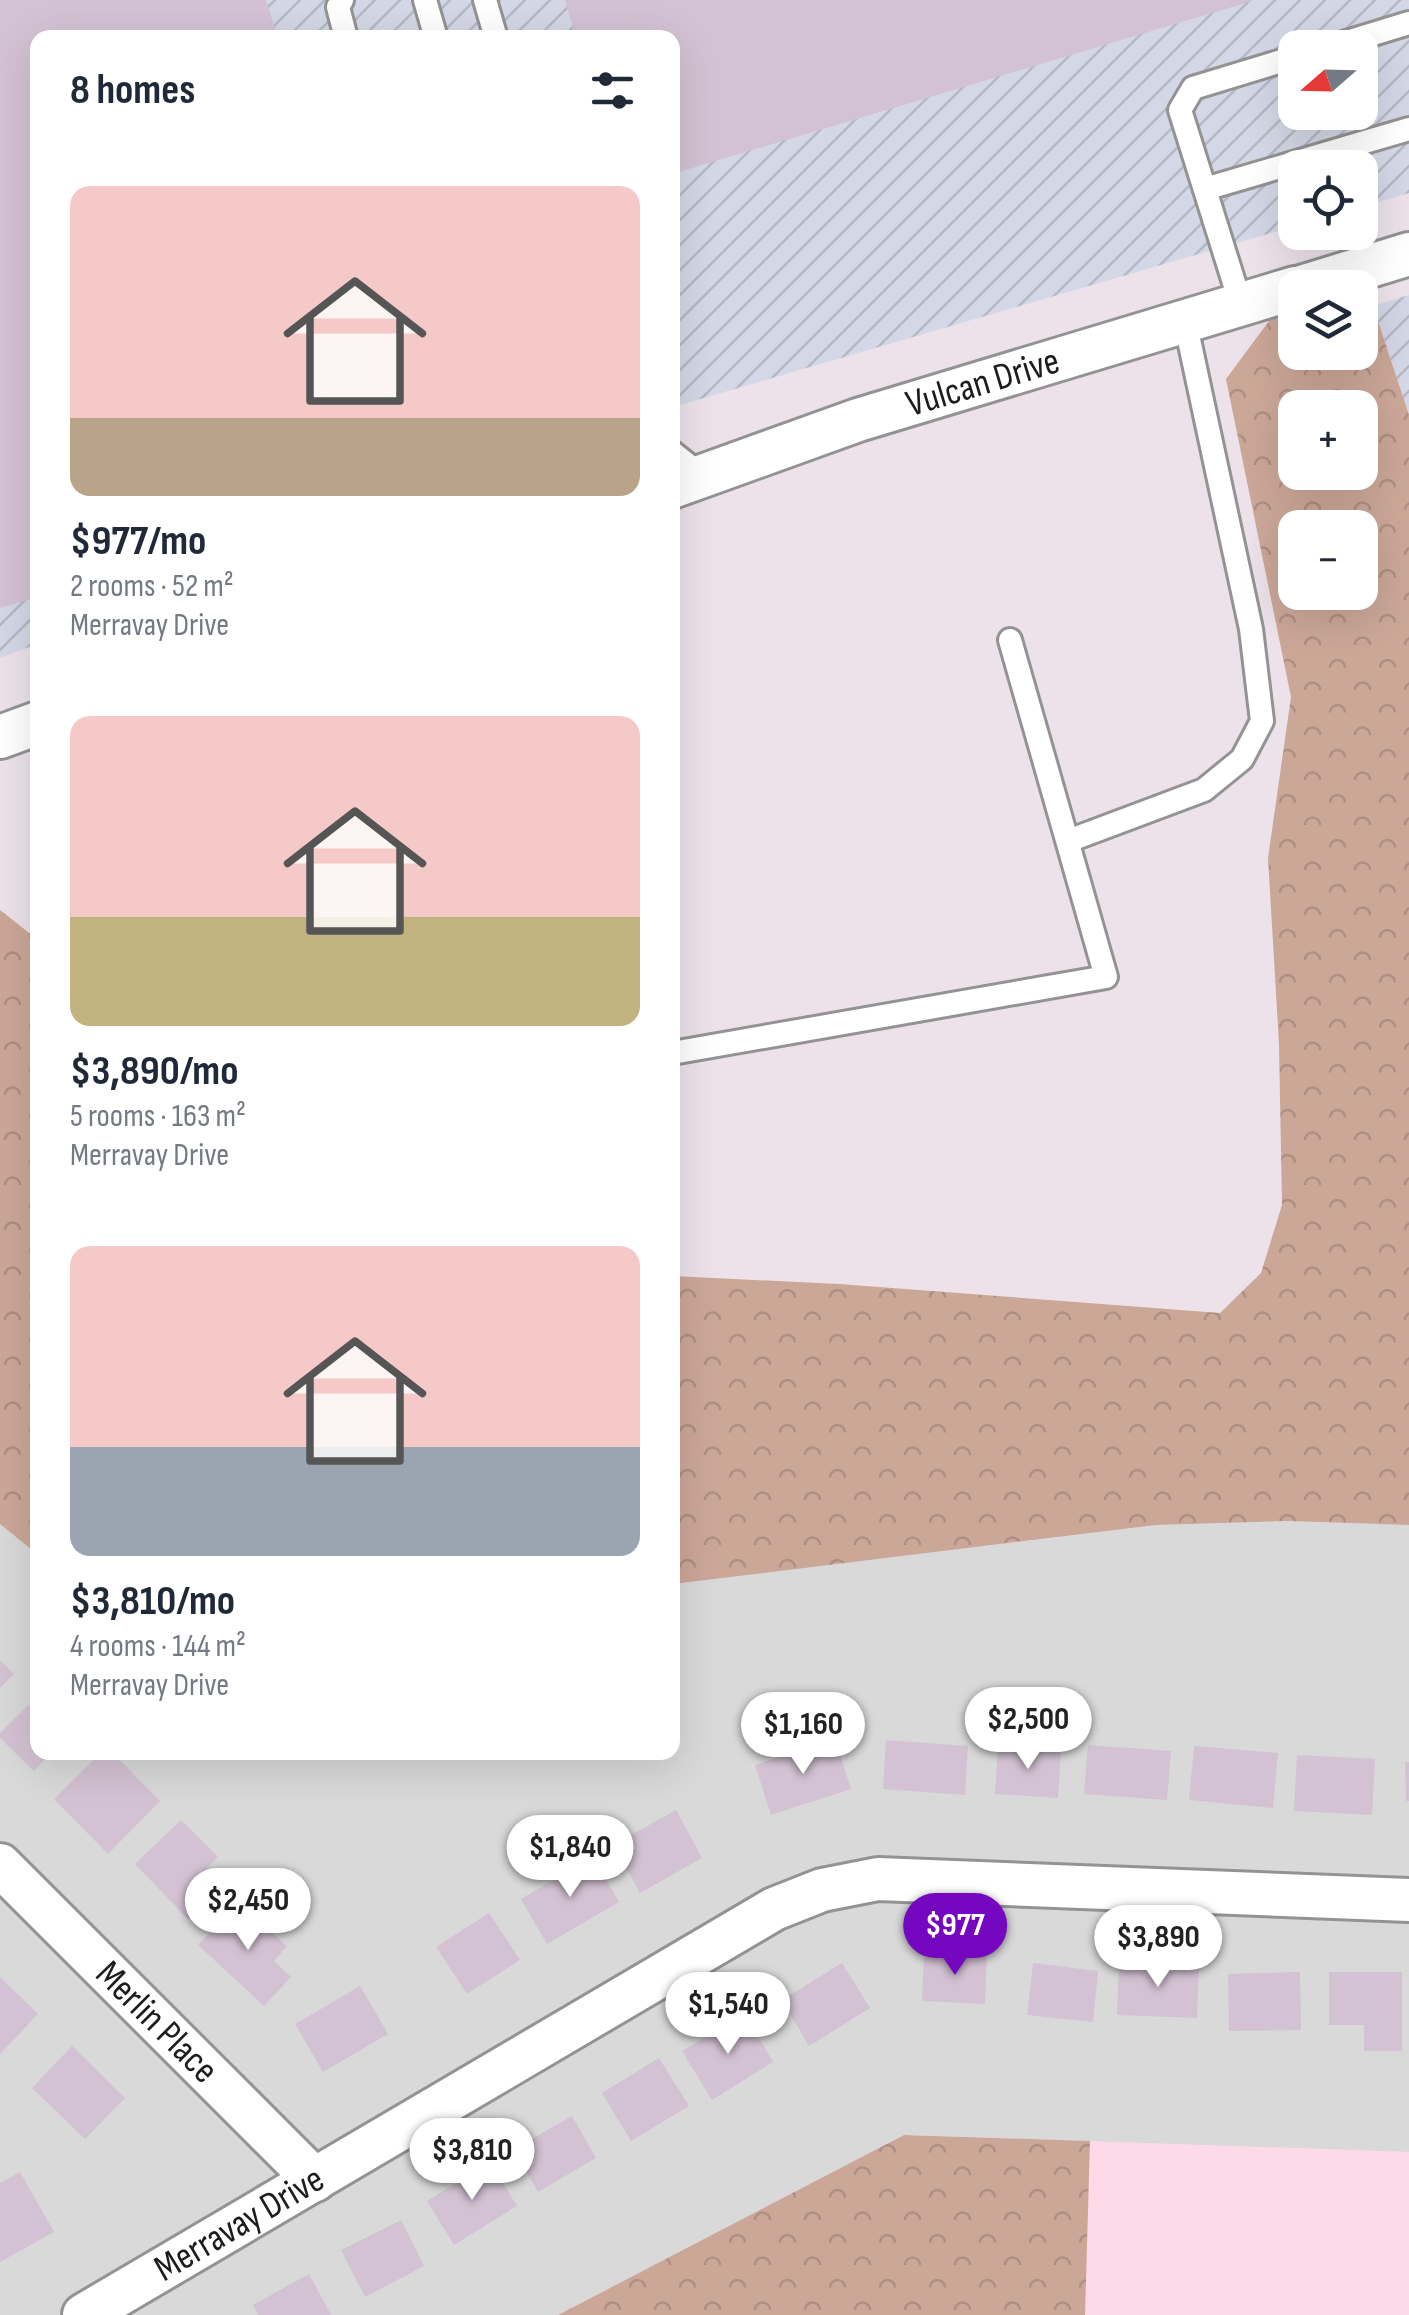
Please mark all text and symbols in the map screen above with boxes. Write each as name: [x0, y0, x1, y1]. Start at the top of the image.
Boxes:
north arrow: [1278, 30, 1378, 130]
map controls: [1278, 30, 1378, 610]
icon: filters: [585, 63, 640, 118]
text: 8 homes: [70, 65, 195, 116]
button: locate: [1278, 150, 1378, 250]
icon: home: [265, 251, 445, 431]
button: layers: [1278, 270, 1378, 370]
street label: Vulcan Drive: [901, 338, 1065, 427]
button: +: [1278, 390, 1378, 490]
button: −: [1278, 510, 1378, 610]
text: $977/mo: [70, 516, 206, 567]
text: 2 rooms · 52 m²: [70, 567, 234, 606]
text: Merravay Drive: [70, 606, 229, 645]
icon: home: [265, 781, 445, 961]
text: $3,890/mo: [70, 1046, 239, 1097]
text: 5 rooms · 163 m²: [70, 1097, 246, 1136]
text: Merravay Drive: [70, 1136, 229, 1175]
icon: home: [265, 1311, 445, 1491]
text: $3,810/mo: [70, 1576, 235, 1627]
text: 4 rooms · 144 m²: [70, 1627, 246, 1666]
text: Merravay Drive: [70, 1666, 229, 1705]
pin: $2,500: [947, 1687, 1109, 1772]
pin: $1,160: [722, 1692, 884, 1777]
text: $2,500: [987, 1700, 1069, 1739]
text: $1,160: [763, 1705, 843, 1744]
pin: $1,840: [489, 1815, 651, 1900]
text: $1,840: [529, 1828, 611, 1867]
pin: $2,450: [167, 1868, 329, 1953]
text: $2,450: [207, 1881, 289, 1920]
pin: $977: [896, 1893, 1014, 1978]
pin: $3,890: [1077, 1905, 1239, 1990]
text: $977: [925, 1906, 985, 1945]
text: $3,890: [1116, 1918, 1200, 1957]
street label: Merlin Place: [87, 1952, 227, 2092]
pin: $1,540: [647, 1972, 809, 2057]
text: $1,540: [687, 1985, 769, 2024]
pin: $3,810: [391, 2118, 553, 2203]
text: $3,810: [432, 2131, 512, 2170]
street label: Merravay Drive: [146, 2156, 332, 2291]

